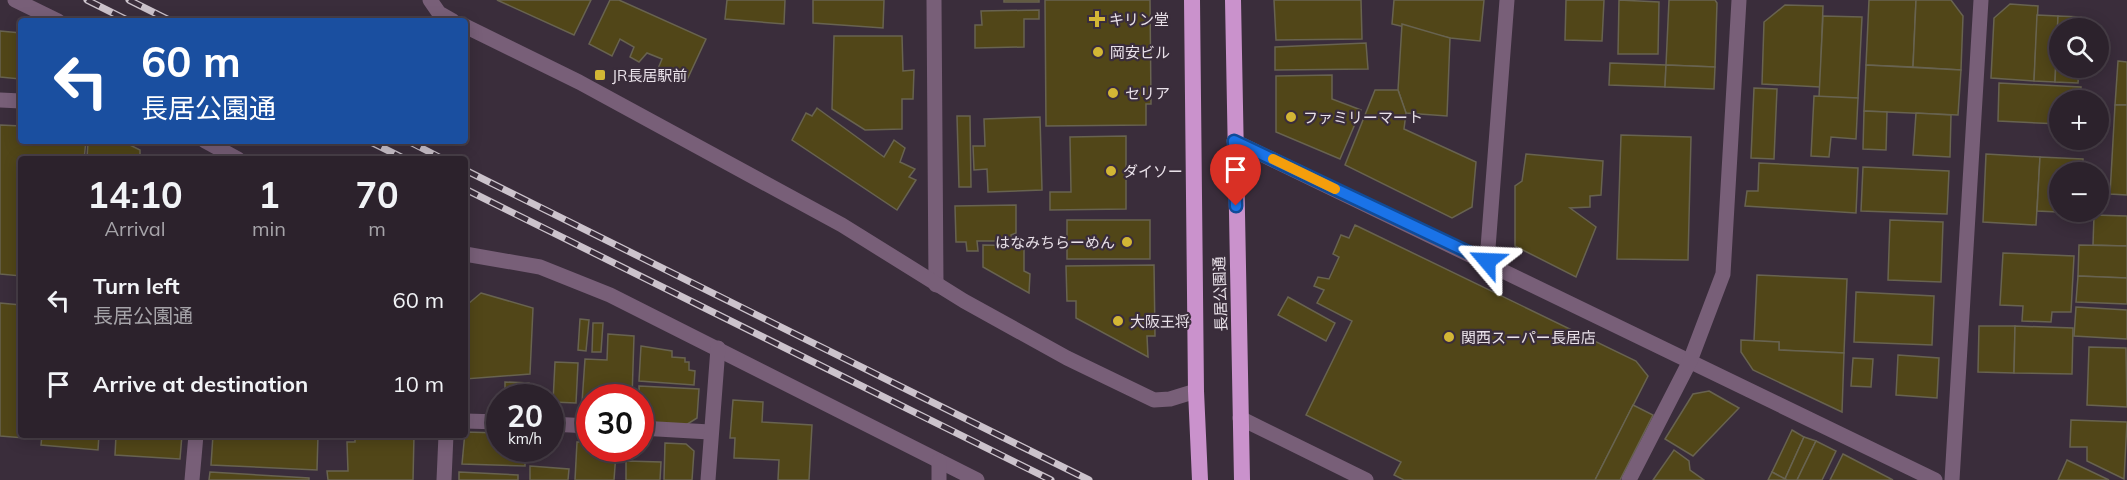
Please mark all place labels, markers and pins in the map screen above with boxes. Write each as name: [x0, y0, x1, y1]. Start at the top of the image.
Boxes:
place label: キリン堂: [1109, 10, 1169, 29]
marker: キリン堂: [1090, 12, 1104, 26]
place label: 岡安ビル: [1110, 43, 1170, 62]
marker: 岡安ビル: [1091, 45, 1105, 59]
place label: JR長居駅前: [612, 66, 687, 85]
marker: JR長居駅前: [593, 68, 607, 82]
place label: セリア: [1125, 84, 1170, 103]
marker: セリア: [1106, 86, 1120, 100]
place label: ファミリーマート: [1303, 108, 1423, 127]
marker: ファミリーマート: [1284, 110, 1298, 124]
pin: [1210, 144, 1261, 206]
place label: ダイソー: [1123, 162, 1183, 181]
marker: ダイソー: [1104, 164, 1118, 178]
place label: はなみちらーめん: [995, 233, 1115, 252]
marker: はなみちらーめん: [1120, 235, 1134, 249]
place label: 大阪王将: [1130, 312, 1190, 331]
marker: 大阪王将: [1111, 314, 1125, 328]
place label: 関西スーパー長居店: [1461, 328, 1596, 347]
marker: 関西スーパー長居店: [1442, 330, 1456, 344]

